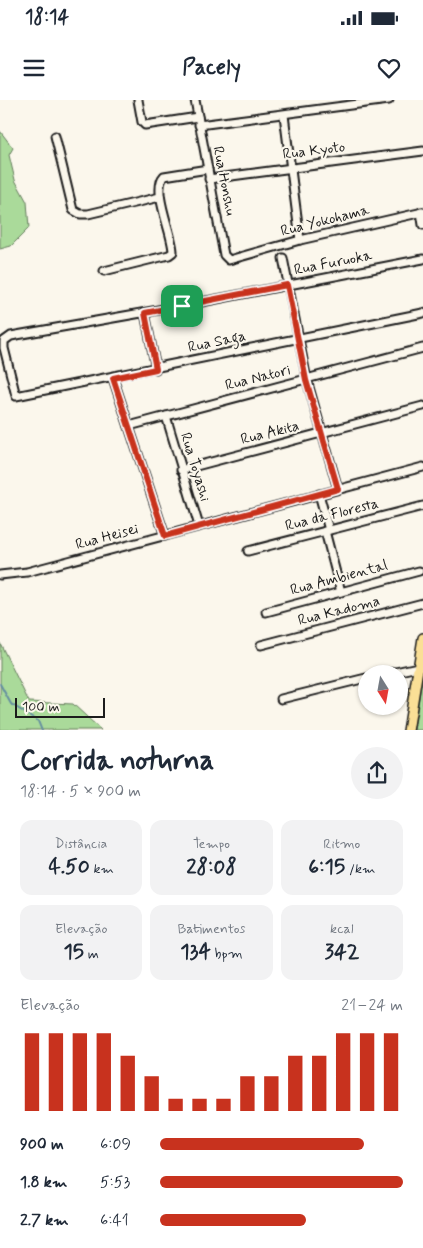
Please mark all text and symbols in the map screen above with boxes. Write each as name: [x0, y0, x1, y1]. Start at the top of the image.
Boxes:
text: 18:14: [25, 5, 69, 30]
icon: menu: [20, 54, 48, 82]
text: Pacely: [182, 54, 241, 82]
icon: heart: [375, 54, 403, 82]
street label: Rua Kyoto: [282, 137, 346, 165]
street label: Rua Honshu: [207, 145, 241, 218]
street label: Rua Yokohama: [279, 200, 372, 242]
street label: Rua Furuoka: [292, 245, 375, 280]
pin: [161, 285, 203, 327]
icon: arrive: [168, 292, 196, 320]
street label: Rua Saga: [186, 326, 248, 359]
street label: Rua Natori: [223, 360, 293, 396]
street label: Rua Akita: [239, 416, 301, 450]
street label: Rua Toyashi: [175, 430, 215, 504]
street label: Rua da Floresta: [283, 494, 381, 536]
street label: Rua Heisei: [73, 519, 141, 555]
street label: Rua Ambiental: [288, 555, 390, 601]
street label: Rua Kadoma: [296, 591, 382, 631]
north arrow: [358, 665, 408, 715]
map controls: [358, 665, 408, 715]
scale bar: [15, 696, 105, 719]
text: 100 m: [22, 698, 60, 716]
text: Corrida noturna: [20, 743, 214, 780]
button: share: [351, 747, 403, 799]
text: 18:14 · 5 × 900 m: [20, 781, 141, 802]
text: Distância: [55, 835, 107, 853]
text: Tempo: [193, 835, 230, 853]
text: Ritmo: [323, 835, 360, 853]
text: 4.50: [48, 853, 90, 881]
text: 28:08: [186, 853, 237, 881]
text: 6:15: [308, 853, 345, 881]
text: km: [90, 860, 114, 878]
text: /km: [345, 860, 375, 878]
text: Elevação: [55, 920, 107, 938]
text: Batimentos: [177, 920, 246, 938]
text: kcal: [330, 920, 354, 938]
text: 15: [63, 938, 84, 966]
text: 134: [180, 938, 211, 966]
text: 342: [324, 938, 359, 966]
text: m: [84, 945, 99, 963]
text: bpm: [211, 945, 243, 963]
text: Elevação: [20, 995, 80, 1016]
text: 21–24 m: [341, 995, 403, 1016]
text: 900 m: [20, 1134, 64, 1155]
text: 6:09: [100, 1134, 131, 1155]
text: 1.8 km: [20, 1172, 67, 1193]
text: 5:53: [100, 1172, 130, 1193]
text: 2.7 km: [20, 1210, 69, 1231]
text: 6:41: [100, 1210, 129, 1231]

